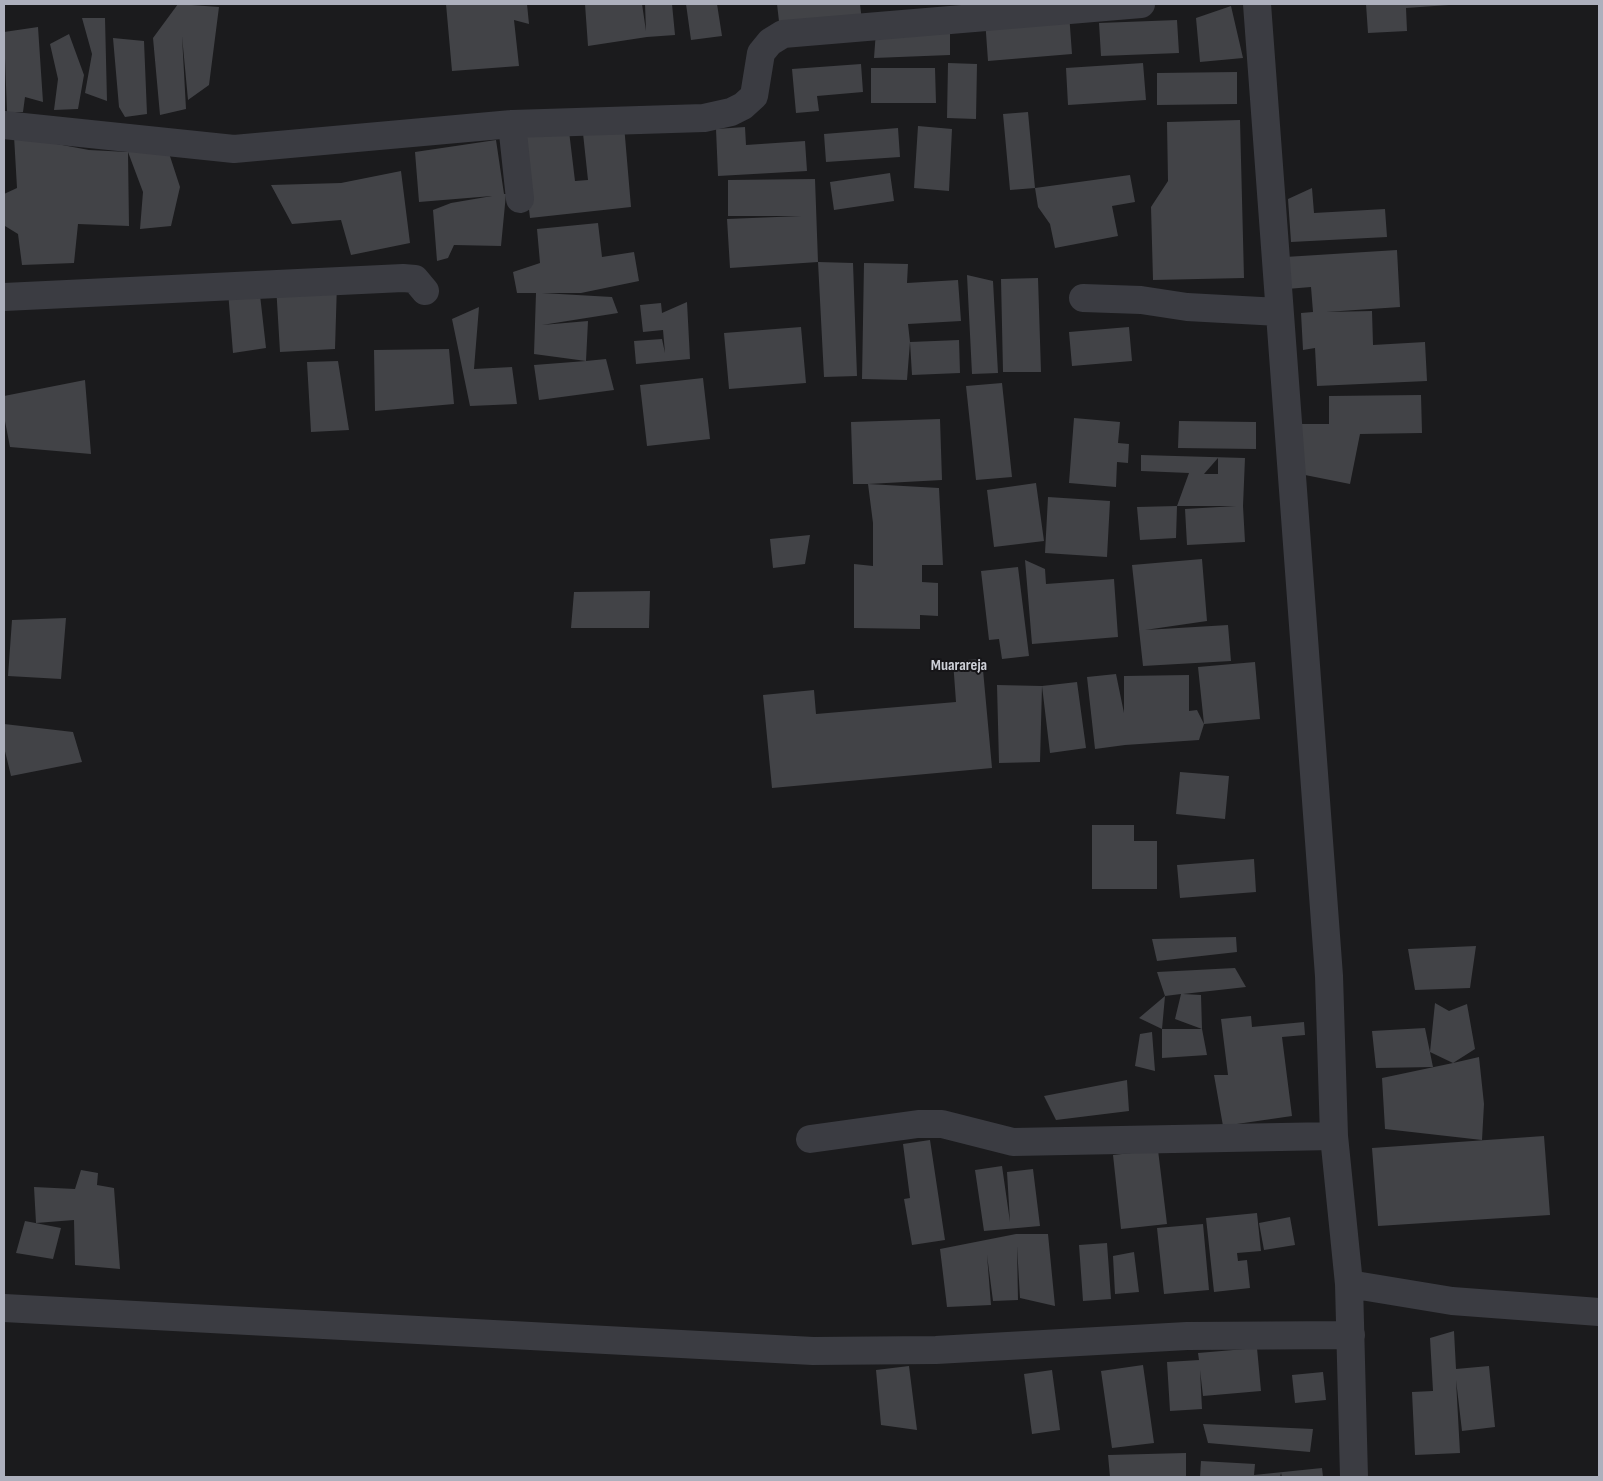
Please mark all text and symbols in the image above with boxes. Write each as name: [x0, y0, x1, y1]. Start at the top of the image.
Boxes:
district label: Muarareja: [931, 656, 987, 676]

